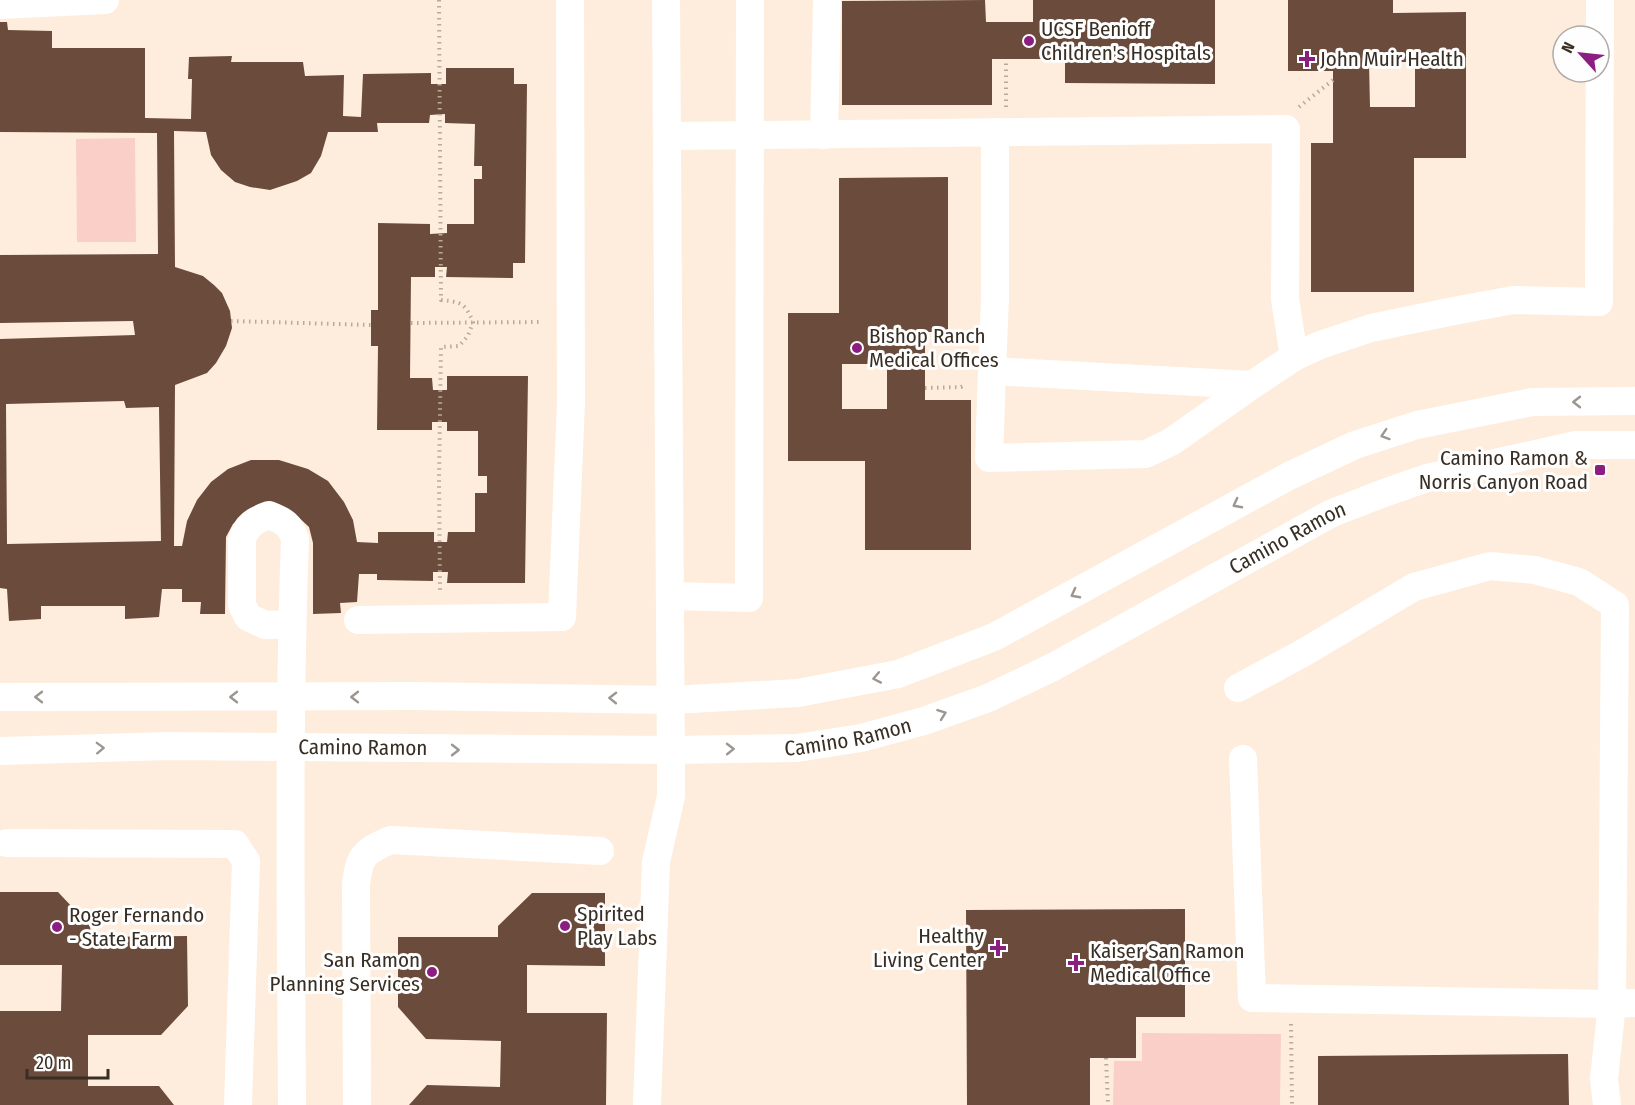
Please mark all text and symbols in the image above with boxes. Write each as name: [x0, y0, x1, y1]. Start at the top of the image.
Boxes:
place label: UCSF Benioff Children's Hospitals: [1041, 16, 1211, 66]
north arrow: [1551, 24, 1611, 84]
marker: UCSF Benioff Children's Hospitals: [1022, 34, 1036, 48]
text: N: [1557, 39, 1579, 56]
place label: John Muir Health: [1320, 46, 1464, 72]
marker: John Muir Health: [1298, 50, 1316, 68]
place label: Bishop Ranch Medical Offices: [869, 323, 999, 373]
marker: Bishop Ranch Medical Offices: [850, 341, 864, 355]
one-way arrow: [1572, 396, 1581, 408]
one-way arrow: [1380, 428, 1391, 440]
place label: Camino Ramon & Norris Canyon Road: [1419, 445, 1588, 495]
marker: Camino Ramon & Norris Canyon Road: [1593, 463, 1607, 477]
street label: Camino Ramon: [1225, 496, 1349, 580]
one-way arrow: [1233, 497, 1243, 508]
one-way arrow: [1071, 586, 1082, 598]
one-way arrow: [873, 671, 883, 684]
one-way arrow: [34, 691, 43, 703]
one-way arrow: [229, 691, 238, 703]
one-way arrow: [350, 691, 359, 703]
one-way arrow: [609, 692, 618, 705]
one-way arrow: [936, 709, 947, 722]
street label: Camino Ramon: [784, 712, 914, 761]
street label: Camino Ramon: [298, 734, 428, 761]
one-way arrow: [96, 742, 105, 754]
one-way arrow: [451, 743, 460, 756]
one-way arrow: [725, 743, 734, 755]
place label: Spirited Play Labs: [577, 901, 657, 951]
place label: Roger Fernando - State Farm: [69, 902, 204, 952]
marker: Spirited Play Labs: [558, 919, 572, 933]
marker: Roger Fernando - State Farm: [50, 920, 64, 934]
place label: Healthy Living Center: [873, 923, 985, 973]
place label: Kaiser San Ramon Medical Office: [1090, 938, 1245, 988]
marker: Healthy Living Center: [989, 939, 1007, 957]
place label: San Ramon Planning Services: [270, 947, 420, 997]
marker: Kaiser San Ramon Medical Office: [1067, 954, 1085, 972]
marker: San Ramon Planning Services: [425, 965, 439, 979]
scale bar: [27, 1042, 108, 1080]
text: 20 m: [36, 1052, 71, 1074]

